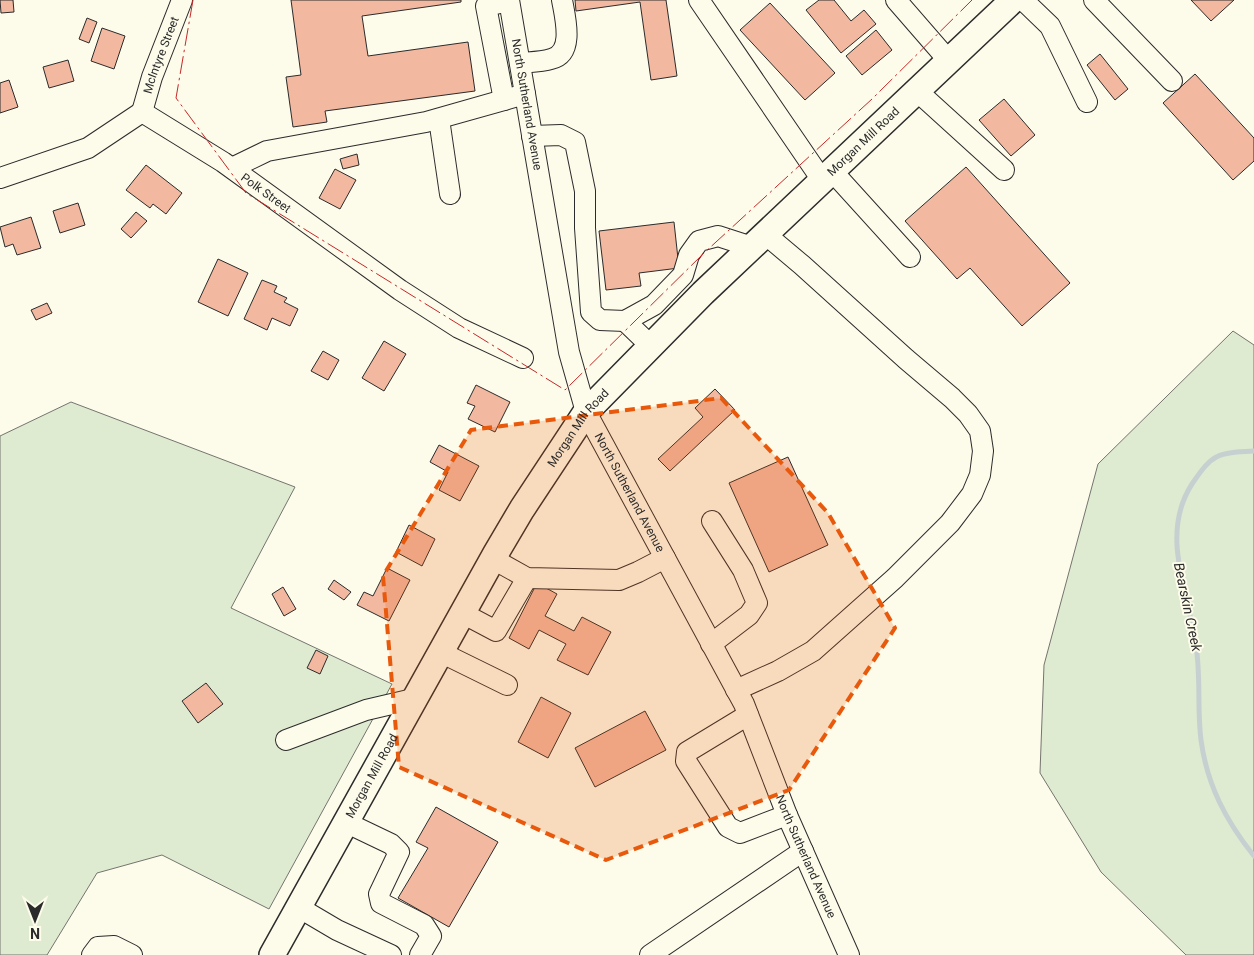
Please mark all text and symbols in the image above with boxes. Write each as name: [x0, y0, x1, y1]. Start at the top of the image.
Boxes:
street label: McIntyre Street: [141, 15, 182, 95]
street label: North Sutherland Avenue: [509, 38, 545, 171]
street label: Morgan Mill Road: [824, 104, 902, 179]
street label: Polk Street: [238, 170, 294, 216]
street label: Morgan Mill Road: [545, 386, 612, 470]
street label: North Sutherland Avenue: [592, 431, 667, 554]
water label: Bearskin Creek: [1171, 561, 1205, 654]
street label: Morgan Mill Road: [343, 731, 401, 820]
street label: North Sutherland Avenue: [773, 793, 839, 920]
north arrow: [10, 895, 60, 945]
text: N: [30, 925, 40, 941]

